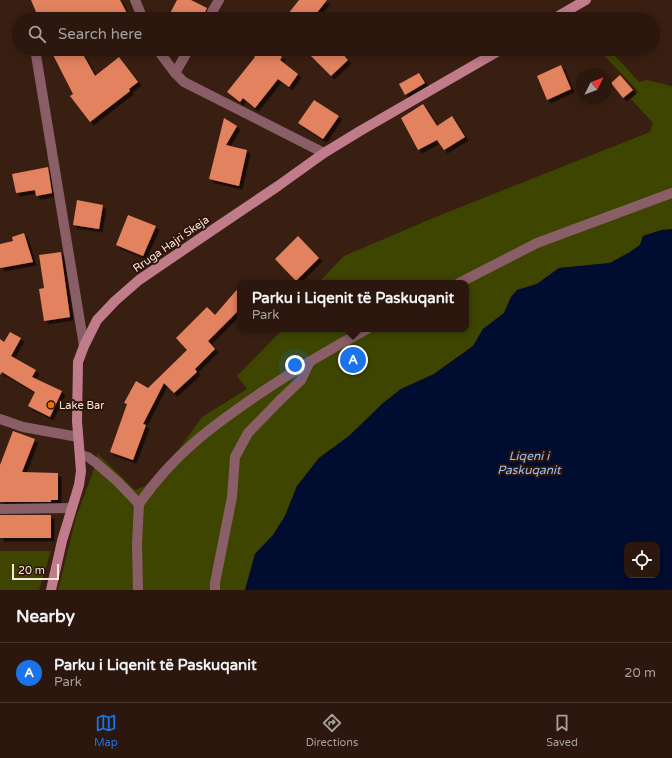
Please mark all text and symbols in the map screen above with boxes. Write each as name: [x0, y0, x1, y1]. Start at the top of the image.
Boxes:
search box: [12, 12, 660, 56]
icon: search: [26, 23, 48, 45]
text: Search here: [58, 25, 142, 43]
north arrow: [576, 68, 612, 104]
street label: Rruga Hajri Skeja: [131, 213, 211, 275]
popup: [237, 280, 469, 332]
text: Parku i Liqenit të Paskuqanit: [252, 289, 454, 307]
text: Park: [252, 307, 279, 323]
pin: A: [340, 345, 366, 375]
your location: [285, 355, 305, 375]
place label: Lake Bar: [59, 399, 105, 412]
marker: Lake Bar: [46, 400, 56, 410]
water label: Liqeni i Paskuqanit: [497, 449, 562, 477]
map controls: [624, 542, 660, 578]
button: locate: [624, 542, 660, 578]
scale bar: [12, 562, 59, 581]
text: 20 m: [18, 564, 45, 577]
text: Nearby: [16, 606, 75, 627]
text: Parku i Liqenit të Paskuqanit: [54, 656, 257, 674]
text: A: [24, 665, 34, 681]
text: 20 m: [624, 665, 656, 681]
text: Park: [54, 674, 82, 690]
tab: Map: [94, 712, 118, 749]
tab: Directions: [306, 712, 358, 749]
tab: Saved: [546, 712, 578, 749]

